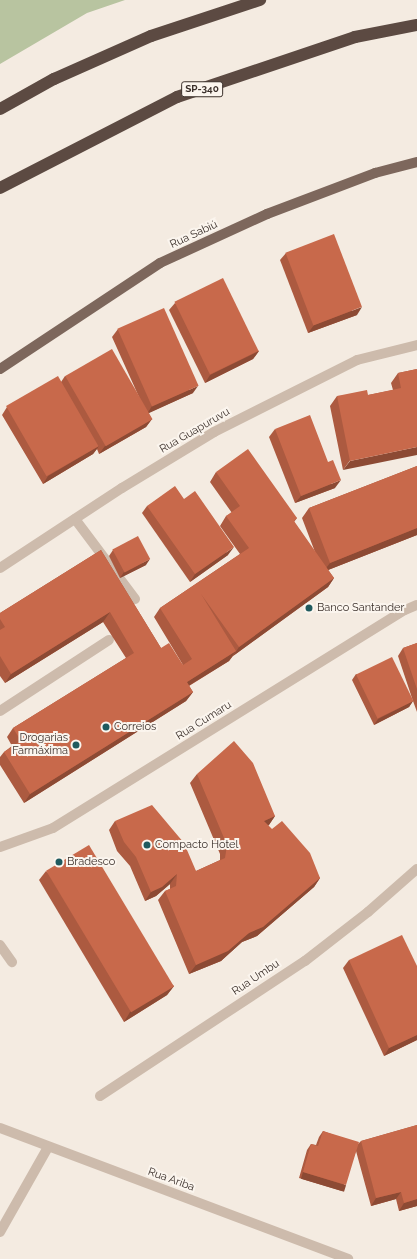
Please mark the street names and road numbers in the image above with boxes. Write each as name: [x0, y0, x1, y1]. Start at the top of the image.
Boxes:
road number: SP-340: [181, 81, 223, 97]
street label: Rua Sabiú: [168, 218, 220, 252]
street label: Rua Guapuruvu: [158, 406, 232, 456]
street label: Rua Cumaru: [174, 699, 234, 743]
street label: Rua Umbu: [230, 957, 282, 999]
street label: Rua Ariba: [146, 1165, 196, 1195]

